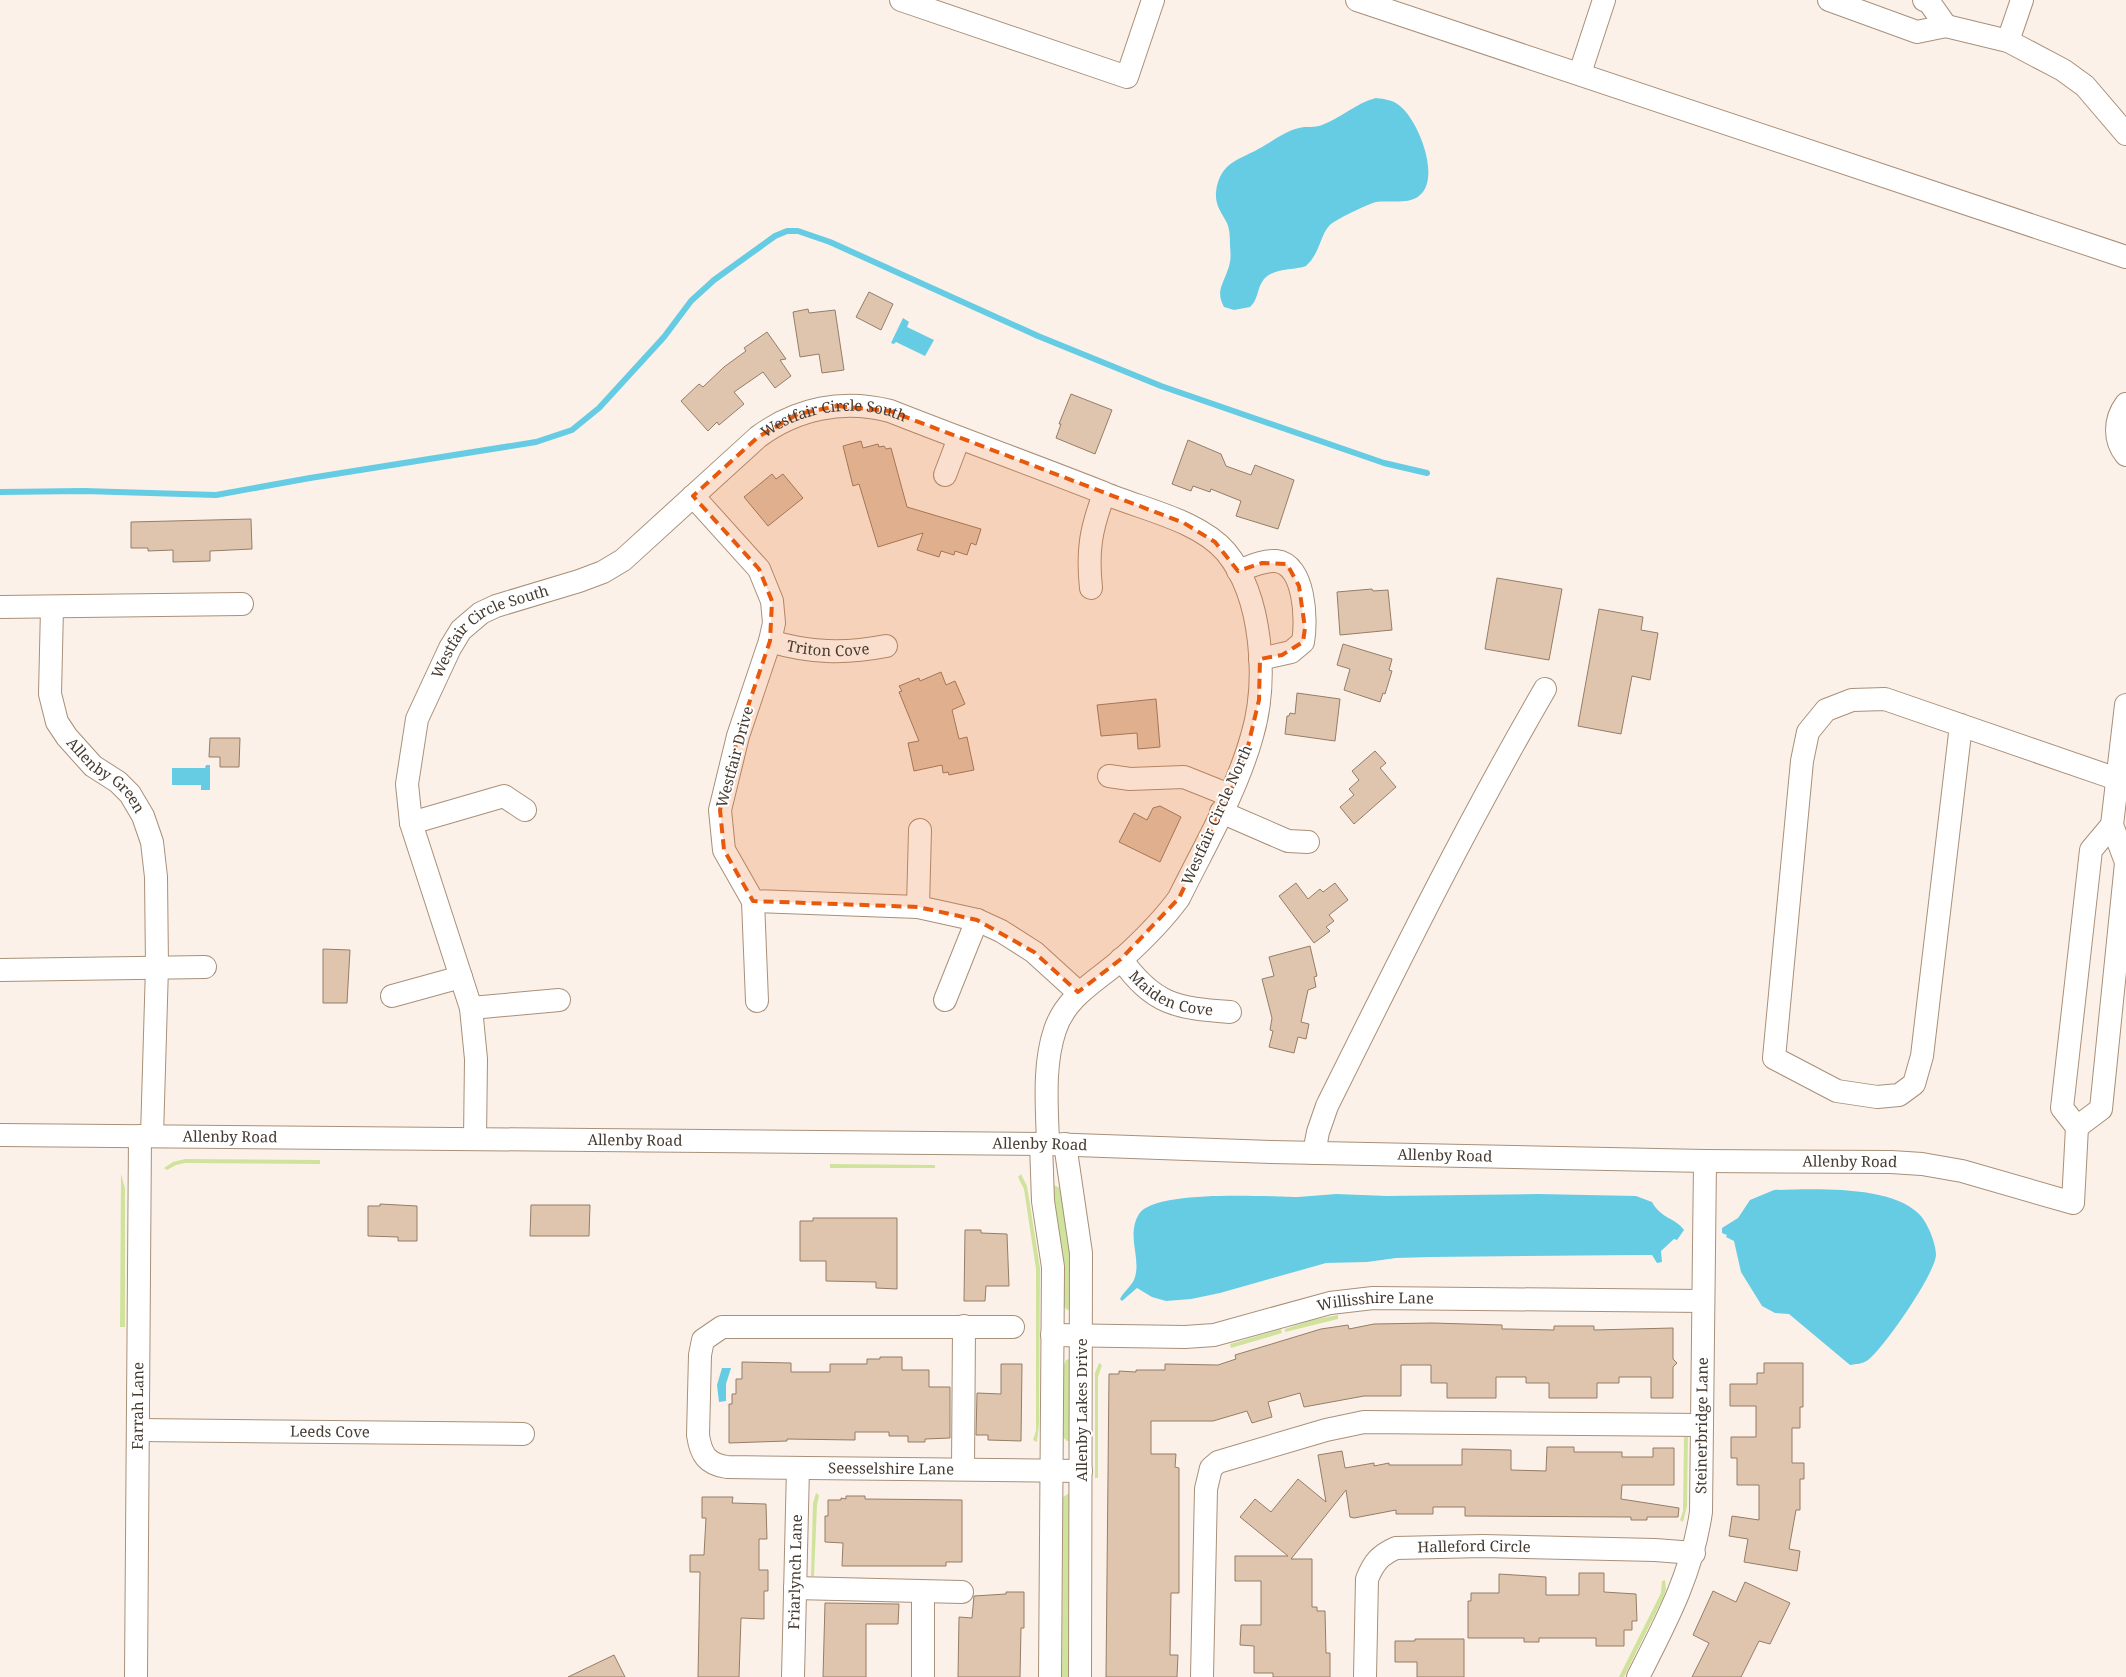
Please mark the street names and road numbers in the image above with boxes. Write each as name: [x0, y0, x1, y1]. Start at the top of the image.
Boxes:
street label: Westfair Circle South: [756, 395, 910, 441]
street label: Westfair Circle South: [426, 580, 551, 681]
street label: Triton Cove: [785, 635, 871, 660]
street label: Westfair Drive: [711, 704, 757, 810]
street label: Allenby Green: [63, 733, 150, 817]
street label: Westfair Circle North: [1176, 741, 1256, 888]
street label: Maiden Cove: [1125, 966, 1214, 1020]
street label: Allenby Road: [182, 1126, 278, 1146]
street label: Allenby Road: [587, 1129, 683, 1150]
street label: Allenby Road: [992, 1133, 1088, 1154]
street label: Allenby Road: [1397, 1144, 1493, 1166]
street label: Allenby Road: [1802, 1151, 1898, 1171]
street label: Willisshire Lane: [1315, 1287, 1434, 1315]
street label: Allenby Lakes Drive: [1071, 1338, 1091, 1482]
street label: Steinerbridge Lane: [1690, 1357, 1712, 1494]
street label: Farrah Lane: [127, 1362, 147, 1450]
street label: Leeds Cove: [290, 1421, 370, 1441]
street label: Seesselshire Lane: [828, 1457, 954, 1479]
street label: Friarlynch Lane: [783, 1514, 806, 1630]
street label: Halleford Circle: [1417, 1535, 1531, 1557]

